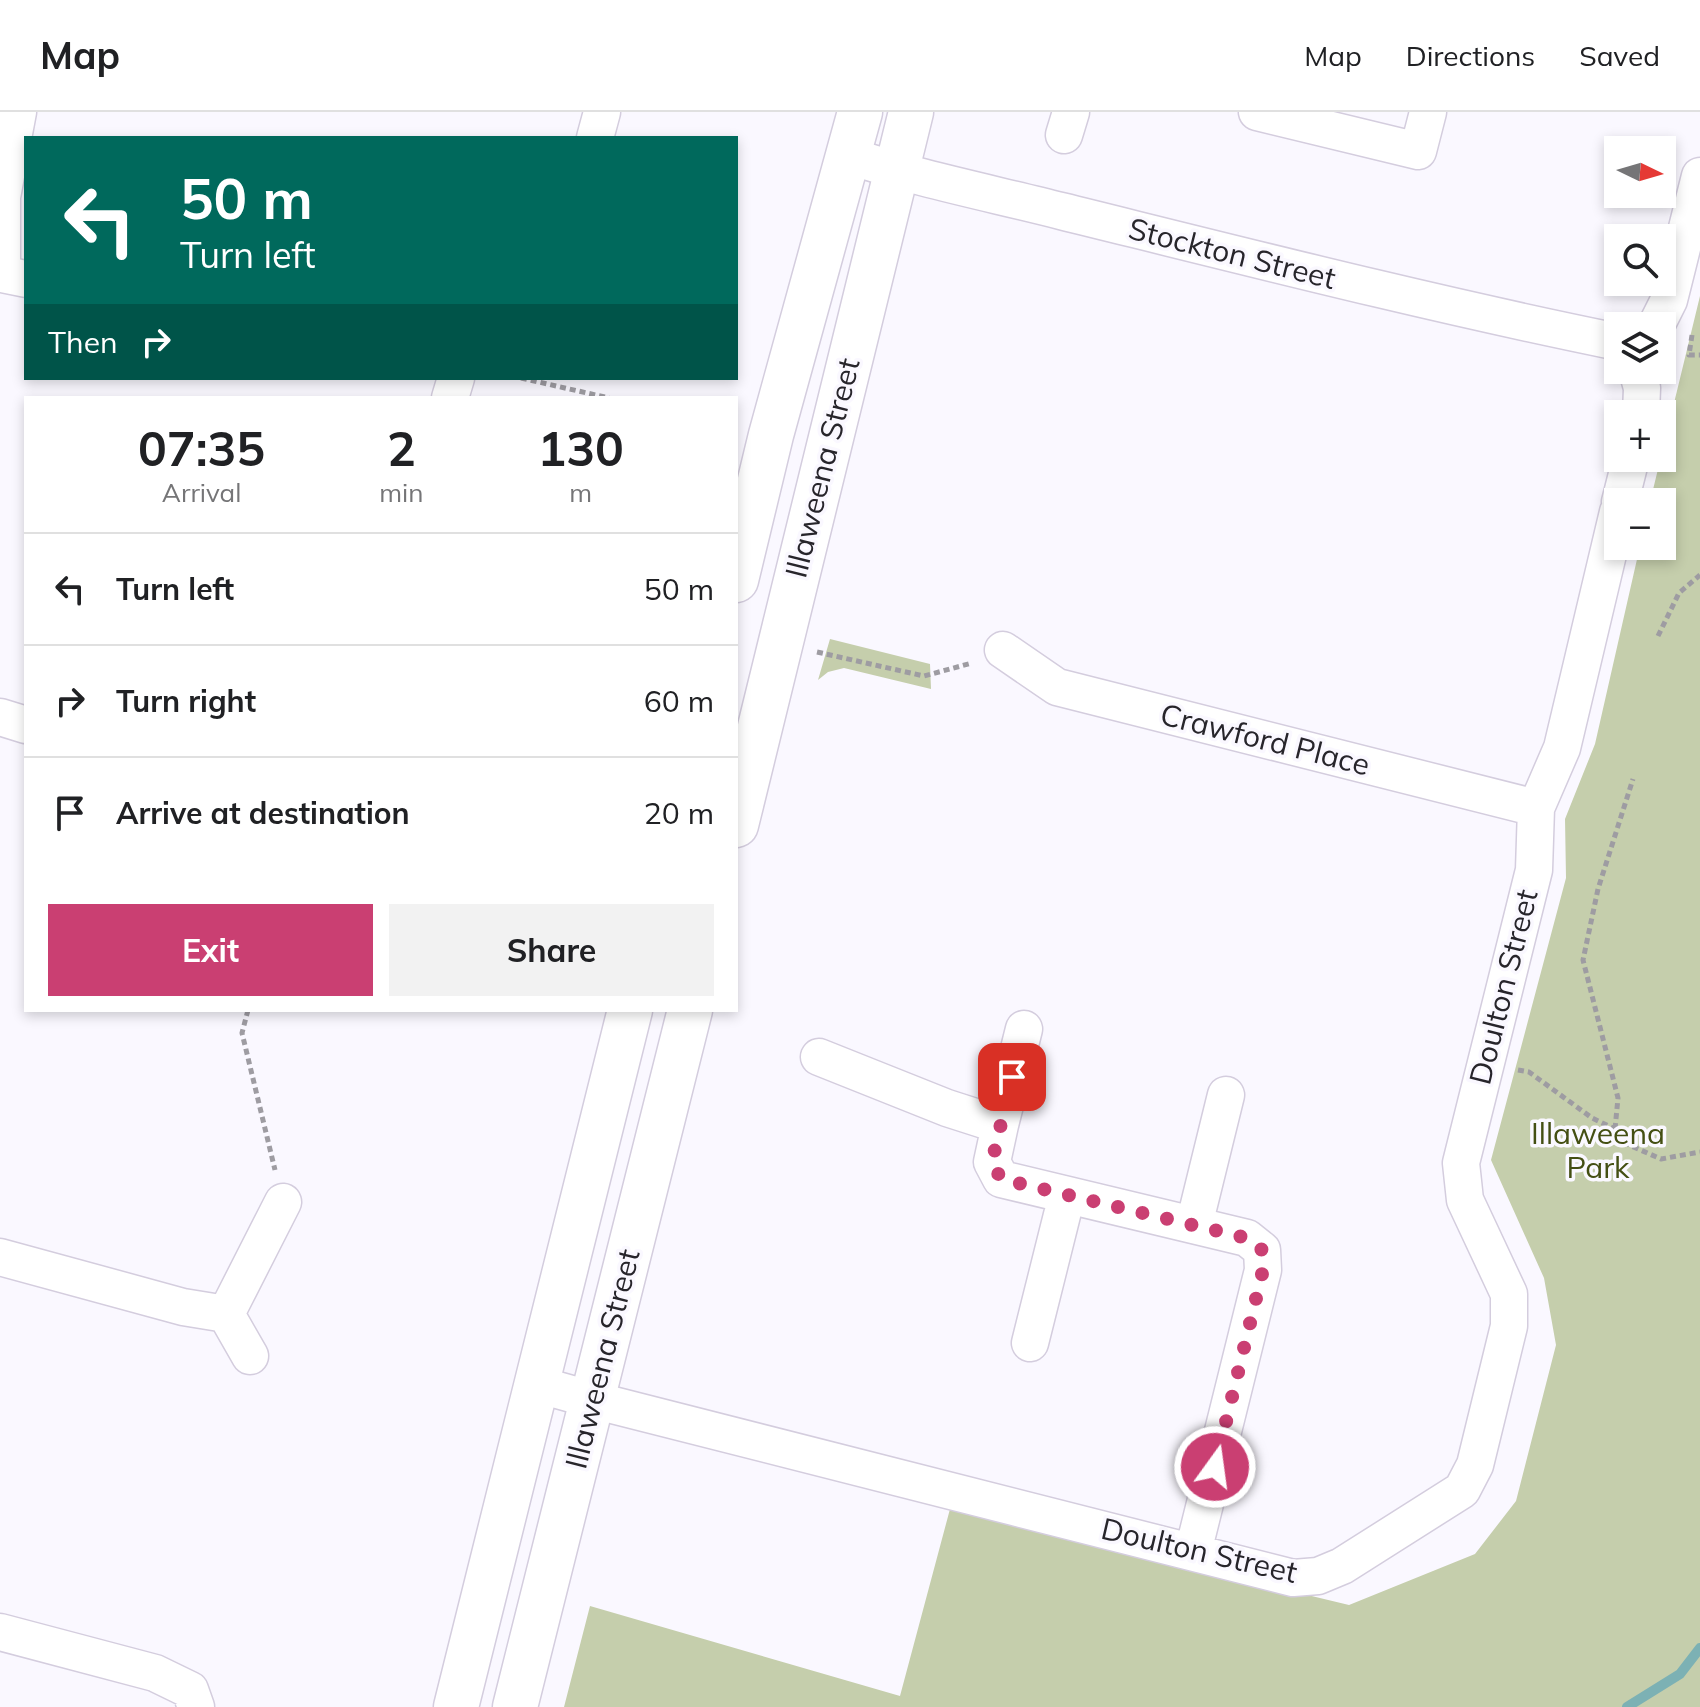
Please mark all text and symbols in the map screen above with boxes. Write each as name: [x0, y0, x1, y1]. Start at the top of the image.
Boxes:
text: Map: [40, 31, 120, 79]
text: Map: [1304, 38, 1362, 73]
text: Directions: [1406, 38, 1535, 73]
text: Saved: [1579, 38, 1660, 73]
north arrow: [1604, 136, 1676, 208]
map controls: [1604, 136, 1676, 560]
text: 50 m: [180, 163, 313, 233]
icon: left: [48, 168, 152, 272]
street label: Stockton Street: [1125, 209, 1340, 297]
button: search: [1604, 224, 1676, 296]
text: Turn left: [180, 232, 316, 277]
button: layers: [1604, 312, 1676, 384]
icon: right: [134, 320, 178, 364]
text: Then: [48, 323, 118, 361]
street label: Illaweena Street: [776, 354, 868, 581]
button: +: [1604, 400, 1676, 472]
text: 07:35: [138, 418, 265, 478]
text: 2: [387, 418, 416, 478]
text: 130: [538, 418, 624, 478]
text: Arrival: [162, 476, 241, 509]
text: min: [379, 476, 423, 509]
text: m: [569, 476, 592, 509]
button: −: [1604, 488, 1676, 560]
icon: left: [48, 567, 92, 611]
text: Turn left: [116, 570, 234, 608]
text: 50 m: [644, 570, 714, 608]
icon: right: [48, 679, 92, 723]
text: Turn right: [116, 682, 256, 720]
text: 60 m: [644, 682, 714, 720]
street label: Crawford Place: [1157, 695, 1374, 783]
icon: arrive: [48, 791, 92, 835]
text: Arrive at destination: [116, 794, 410, 832]
text: 20 m: [644, 794, 714, 832]
street label: Doulton Street: [1460, 885, 1546, 1088]
button: Exit: [48, 904, 373, 996]
button: Share: [389, 904, 714, 996]
pin: [978, 1043, 1046, 1111]
icon: arrive: [990, 1055, 1034, 1099]
park label: Illaweena Park: [1531, 1114, 1665, 1186]
street label: Illaweena Street: [556, 1245, 648, 1472]
position arrow: [1173, 1425, 1257, 1509]
street label: Doulton Street: [1098, 1509, 1301, 1591]

